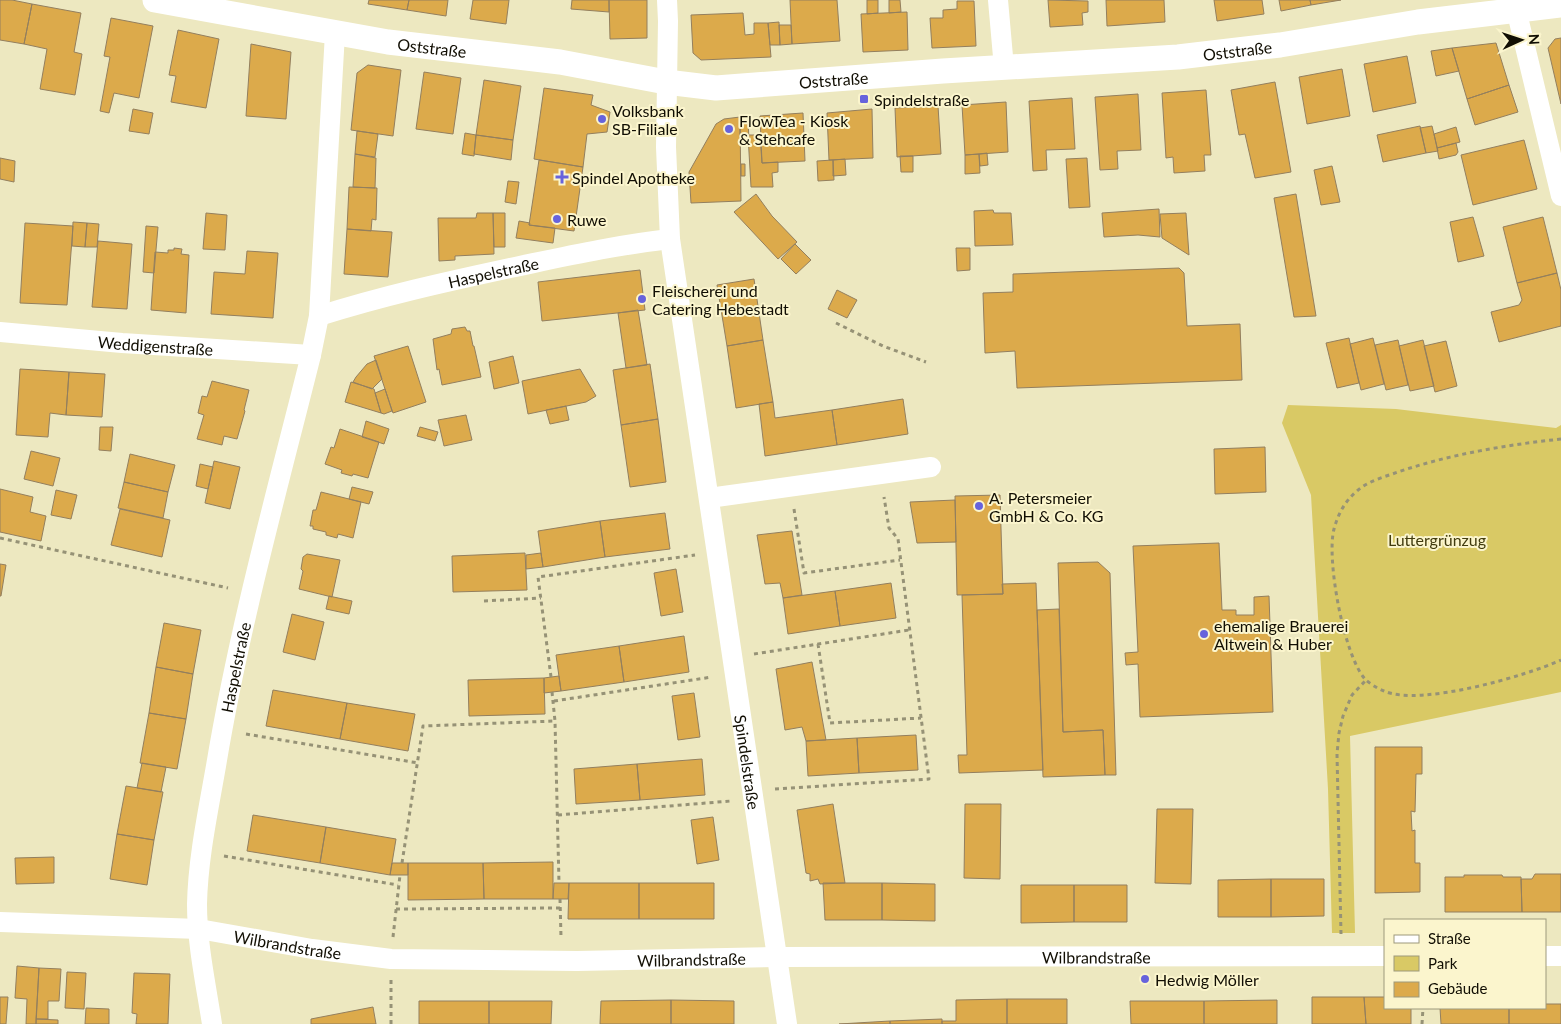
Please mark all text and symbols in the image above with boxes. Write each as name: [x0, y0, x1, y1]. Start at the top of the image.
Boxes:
north arrow: [1496, 15, 1546, 65]
text: N: [1526, 33, 1543, 45]
street label: Oststraße: [396, 34, 468, 61]
street label: Oststraße: [1202, 37, 1273, 64]
street label: Oststraße: [798, 67, 869, 91]
place label: Spindelstraße: [874, 90, 969, 109]
marker: Spindelstraße: [858, 93, 870, 105]
place label: Volksbank SB-Filiale: [612, 101, 684, 138]
place label: FlowTea - Kiosk & Stehcafe: [739, 111, 849, 148]
marker: Volksbank SB-Filiale: [596, 113, 608, 125]
marker: FlowTea - Kiosk & Stehcafe: [723, 123, 735, 135]
place label: Spindel Apotheke: [572, 168, 695, 187]
marker: Spindel Apotheke: [556, 171, 568, 183]
place label: Ruwe: [567, 210, 607, 229]
marker: Ruwe: [551, 213, 563, 225]
street label: Haspelstraße: [446, 253, 540, 291]
place label: Fleischerei und Catering Hebestadt: [652, 281, 789, 318]
marker: Fleischerei und Catering Hebestadt: [636, 293, 648, 305]
street label: Weddigenstraße: [97, 331, 214, 358]
place label: A. Petersmeier GmbH & Co. KG: [989, 488, 1103, 525]
marker: A. Petersmeier GmbH & Co. KG: [973, 500, 985, 512]
park label: Luttergrünzug: [1388, 530, 1486, 549]
place label: ehemalige Brauerei Altwein & Huber: [1214, 616, 1348, 653]
street label: Haspelstraße: [216, 620, 254, 714]
marker: ehemalige Brauerei Altwein & Huber: [1198, 628, 1210, 640]
street label: Spindelstraße: [732, 713, 764, 811]
legend: [1384, 919, 1546, 1009]
street label: Wilbrandstraße: [232, 926, 342, 962]
text: Straße: [1428, 929, 1471, 947]
street label: Wilbrandstraße: [1042, 947, 1151, 966]
street label: Wilbrandstraße: [637, 948, 746, 969]
text: Park: [1428, 954, 1458, 972]
place label: Hedwig Möller: [1155, 970, 1259, 989]
marker: Hedwig Möller: [1139, 973, 1151, 985]
text: Gebäude: [1428, 979, 1487, 997]

